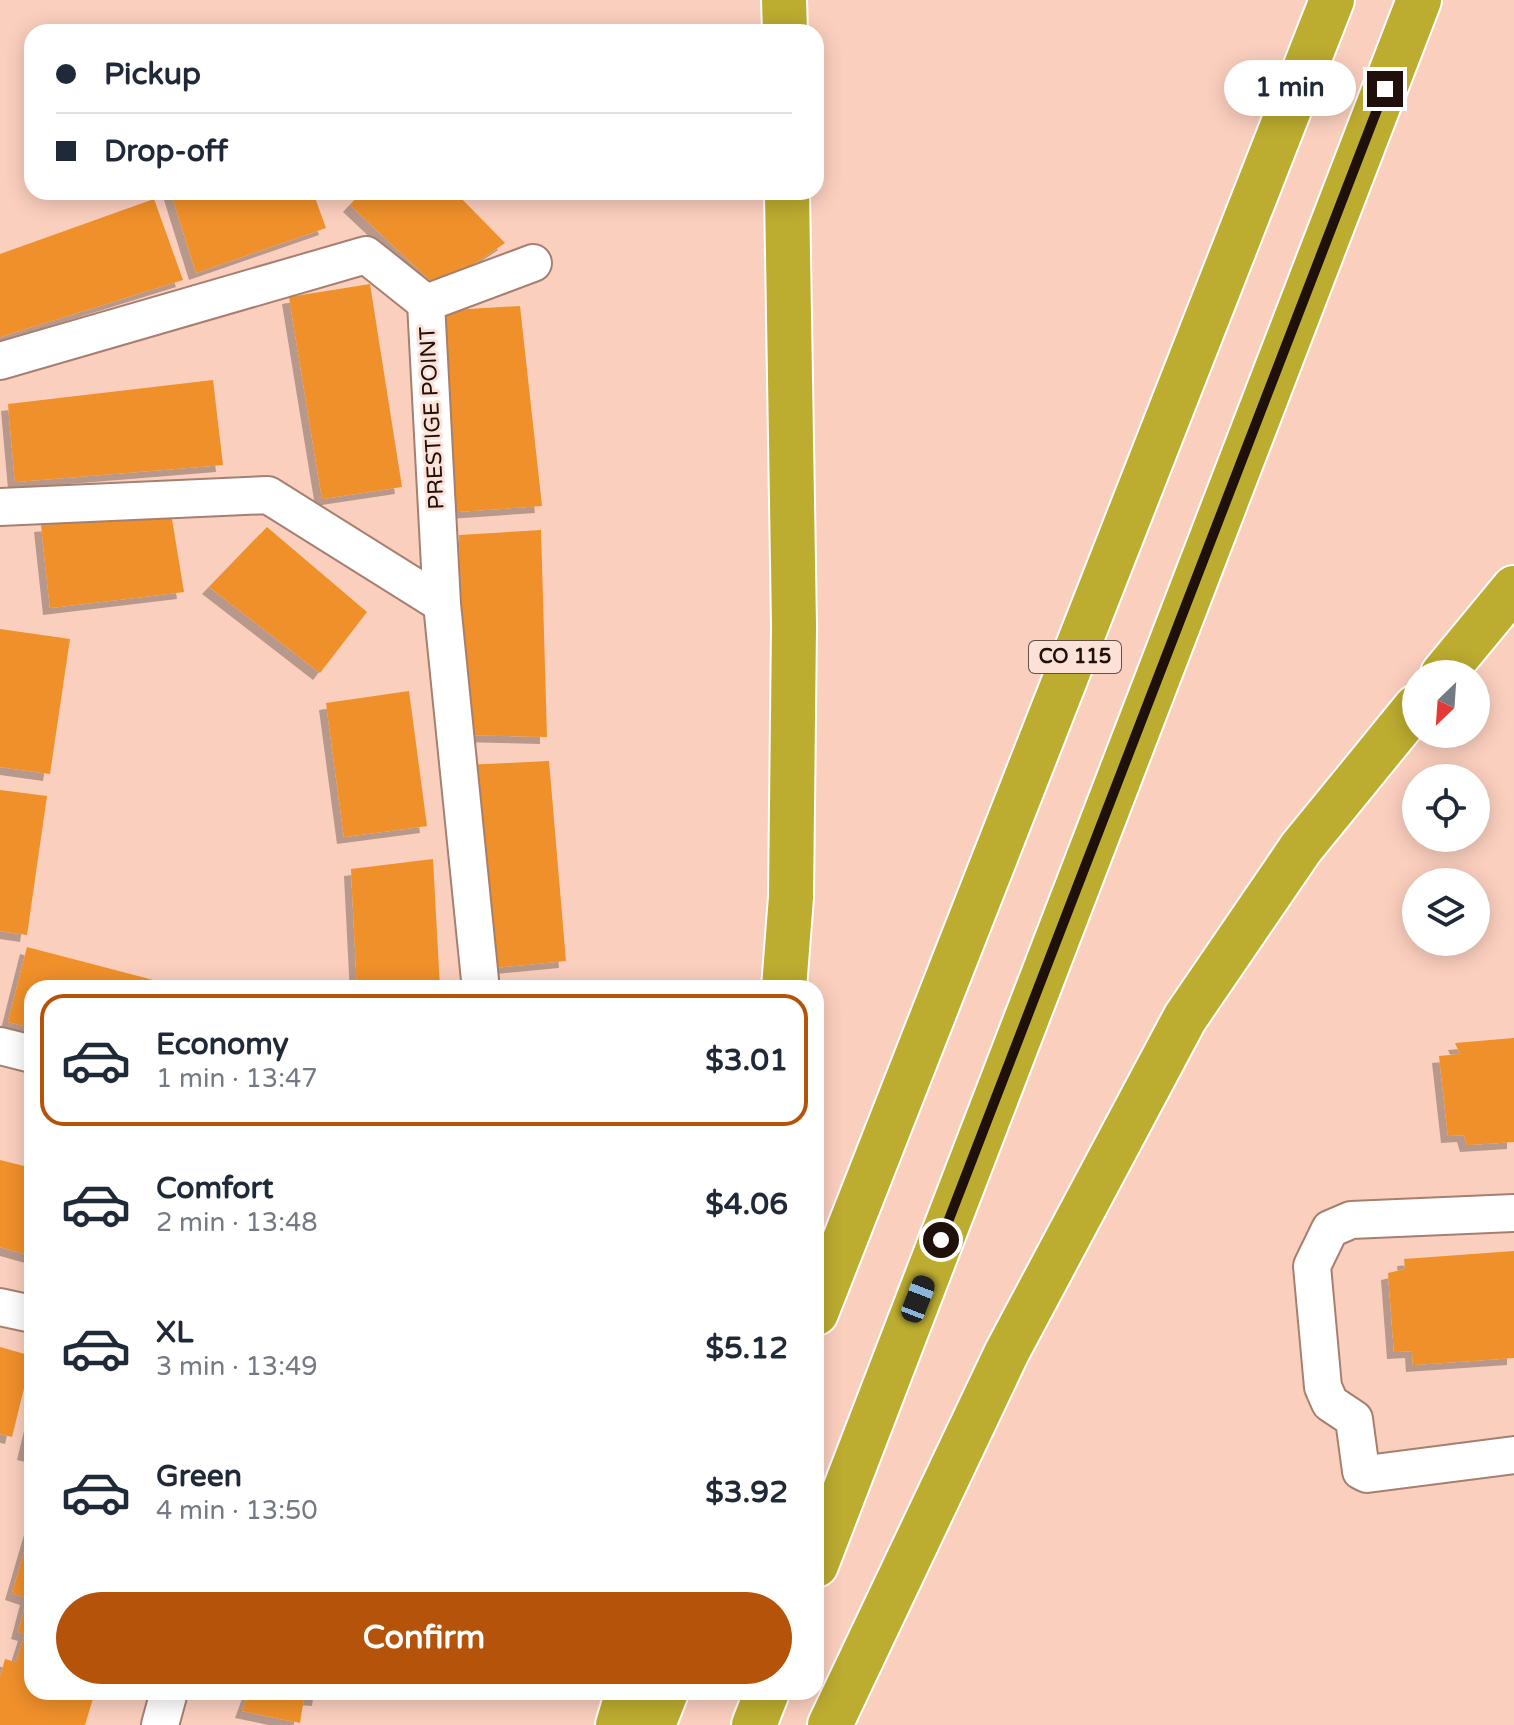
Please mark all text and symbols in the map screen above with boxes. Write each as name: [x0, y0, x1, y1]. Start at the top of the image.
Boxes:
text: Pickup: [104, 56, 201, 93]
callout: 1 min: [1225, 61, 1357, 117]
route end: [1367, 71, 1403, 107]
text: 1 min: [1255, 72, 1325, 103]
text: Drop-off: [104, 133, 228, 170]
street label: PRESTIGE POINT: [414, 325, 450, 510]
road number: CO 115: [1029, 641, 1121, 673]
north arrow: [1402, 660, 1490, 748]
map controls: [1402, 660, 1490, 956]
button: locate: [1402, 764, 1490, 852]
button: layers: [1402, 868, 1490, 956]
icon: car: [60, 1024, 132, 1096]
text: Economy: [156, 1026, 289, 1063]
text: $3.01: [705, 1042, 788, 1079]
text: 1 min · 13:47: [156, 1063, 318, 1094]
icon: car: [60, 1168, 132, 1240]
text: Comfort: [156, 1170, 274, 1207]
text: $4.06: [705, 1186, 788, 1223]
text: 2 min · 13:48: [156, 1207, 318, 1238]
route start: [923, 1222, 959, 1258]
car: [898, 1272, 938, 1326]
icon: car: [60, 1312, 132, 1384]
text: XL: [156, 1314, 193, 1351]
text: $5.12: [706, 1330, 788, 1367]
text: 3 min · 13:49: [156, 1351, 318, 1382]
icon: car: [60, 1456, 132, 1528]
text: Green: [156, 1458, 242, 1495]
text: $3.92: [705, 1474, 788, 1511]
text: 4 min · 13:50: [156, 1495, 318, 1526]
button: Confirm: [56, 1592, 792, 1684]

